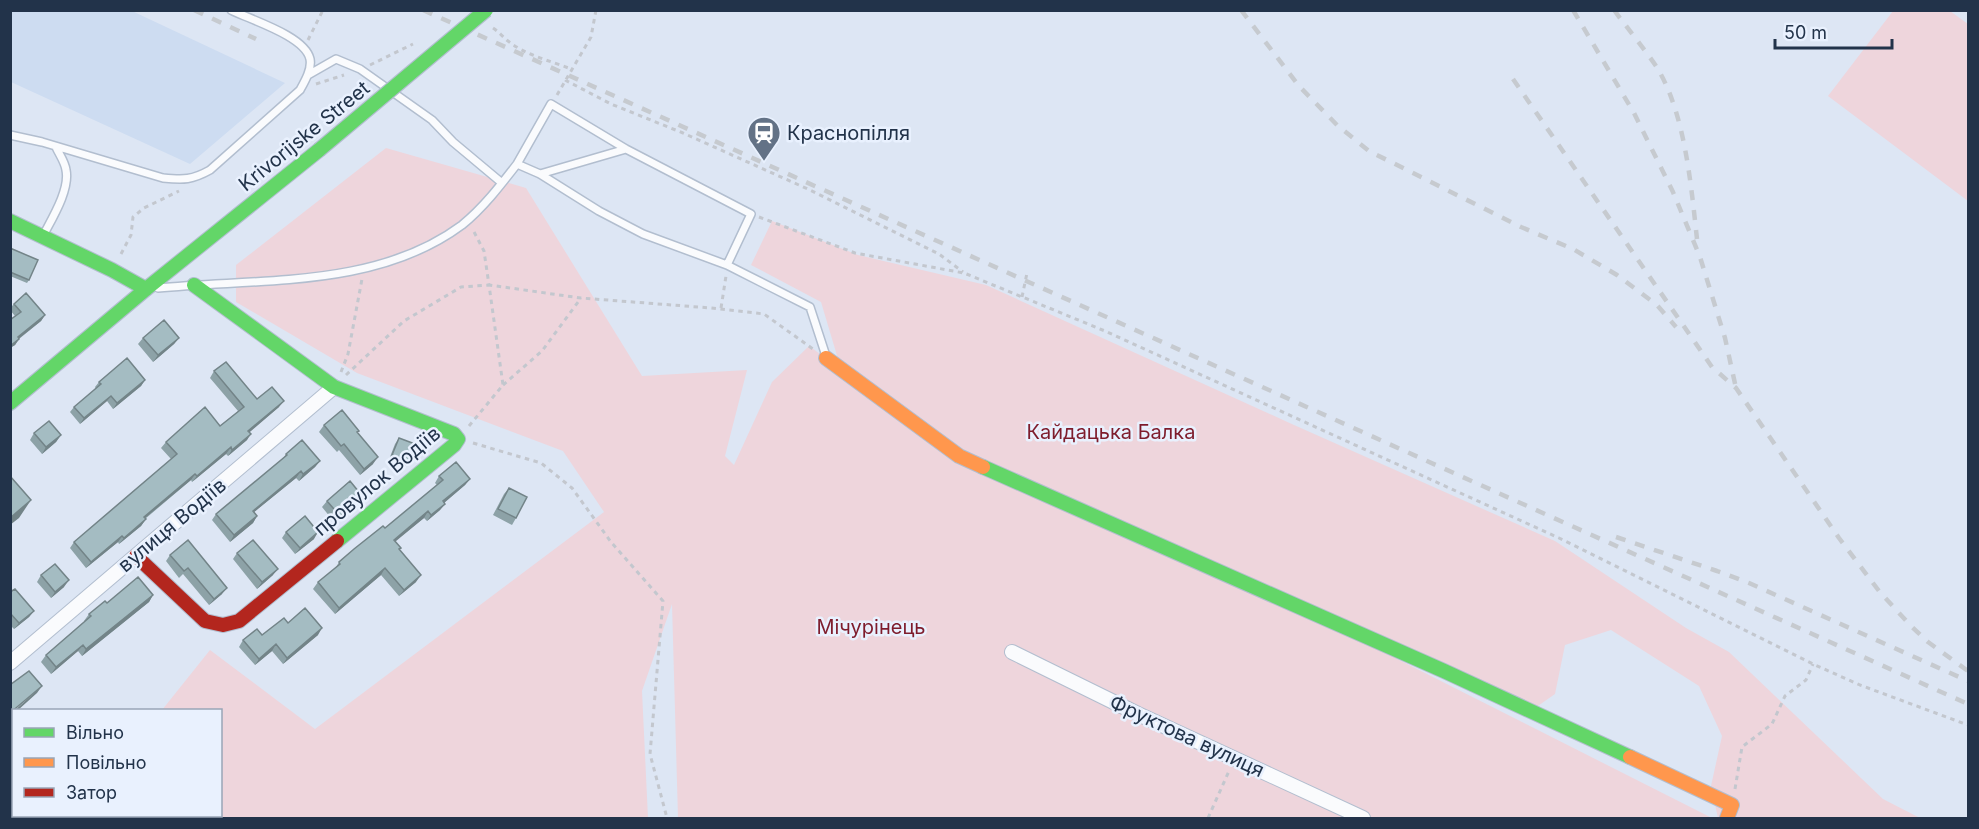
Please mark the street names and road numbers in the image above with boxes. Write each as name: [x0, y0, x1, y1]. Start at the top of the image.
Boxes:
street label: Krivorijske Street: [234, 76, 375, 196]
street label: провулок Водіїв: [309, 421, 445, 541]
street label: вулиця Водіїв: [113, 473, 231, 577]
street label: Фруктова вулиця: [1106, 690, 1268, 782]

